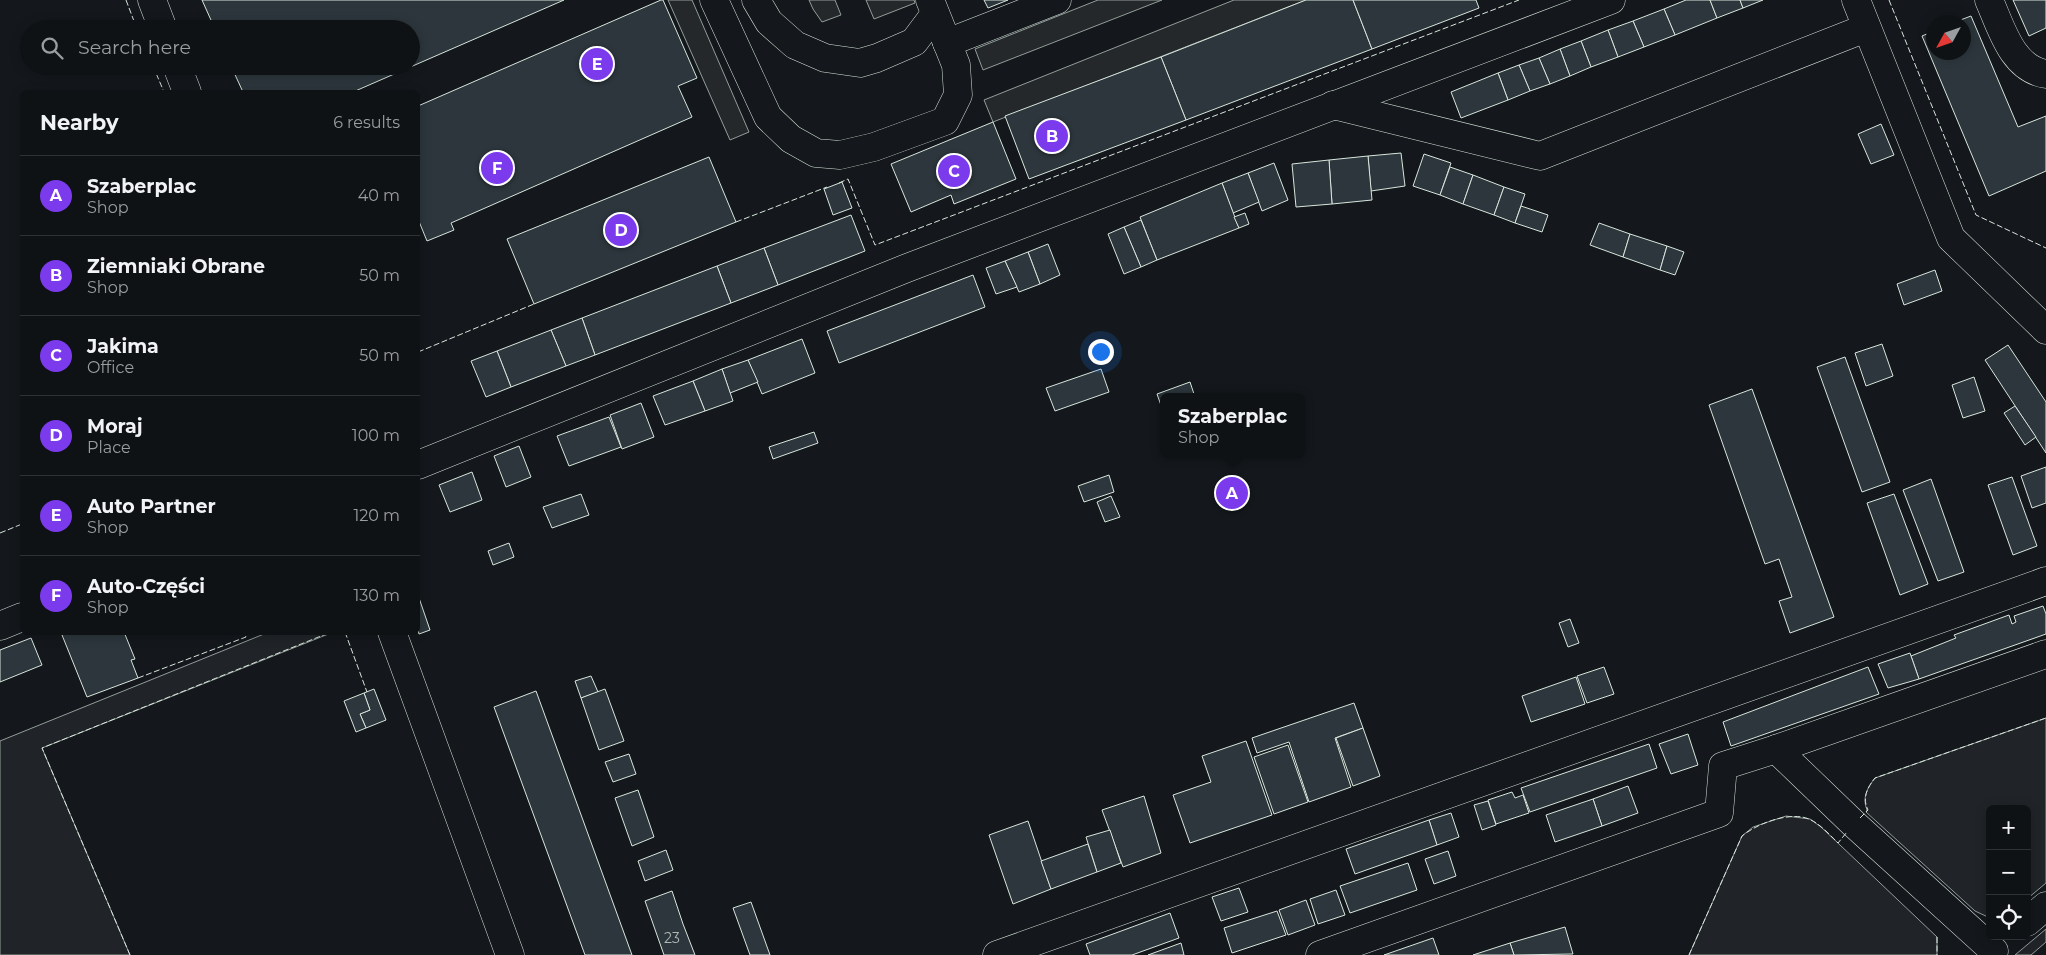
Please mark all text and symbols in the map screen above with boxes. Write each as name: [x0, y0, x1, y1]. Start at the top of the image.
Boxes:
north arrow: [1926, 15, 1971, 60]
search box: [20, 20, 420, 75]
icon: search: [38, 34, 66, 62]
text: Search here: [78, 36, 191, 59]
pin: E: [581, 45, 613, 83]
text: Nearby: [40, 110, 119, 135]
text: 6 results: [333, 113, 400, 132]
pin: B: [1036, 117, 1068, 155]
pin: F: [481, 149, 513, 187]
pin: C: [938, 152, 970, 190]
text: Szaberplac: [87, 175, 196, 198]
text: A: [50, 186, 62, 205]
text: 40 m: [358, 186, 400, 205]
text: Shop: [87, 198, 129, 217]
pin: D: [605, 211, 637, 249]
text: Ziemniaki Obrane: [87, 255, 265, 278]
text: B: [50, 266, 62, 285]
text: 50 m: [359, 266, 400, 285]
text: Shop: [87, 278, 129, 297]
text: Jakima: [87, 335, 159, 358]
your location: [1088, 339, 1114, 365]
text: C: [50, 346, 62, 365]
text: 50 m: [359, 346, 400, 365]
text: Office: [87, 358, 134, 377]
popup: [1160, 393, 1305, 458]
text: Szaberplac: [1178, 405, 1287, 428]
text: Moraj: [87, 415, 143, 438]
text: D: [49, 426, 63, 445]
text: 100 m: [352, 426, 400, 445]
text: Shop: [1178, 428, 1219, 447]
text: Place: [87, 438, 131, 457]
pin: A: [1216, 474, 1248, 512]
text: Auto Partner: [87, 495, 216, 518]
text: E: [51, 506, 61, 525]
text: 120 m: [353, 506, 400, 525]
text: Shop: [87, 518, 129, 537]
text: Auto-Części: [87, 575, 205, 598]
text: F: [51, 586, 61, 605]
text: 130 m: [353, 586, 400, 605]
text: Shop: [87, 598, 129, 617]
map controls: [1986, 805, 2031, 940]
button: +: [1986, 805, 2031, 850]
button: −: [1986, 850, 2031, 895]
button: locate: [1986, 895, 2031, 940]
house number: 23: [664, 929, 680, 947]

